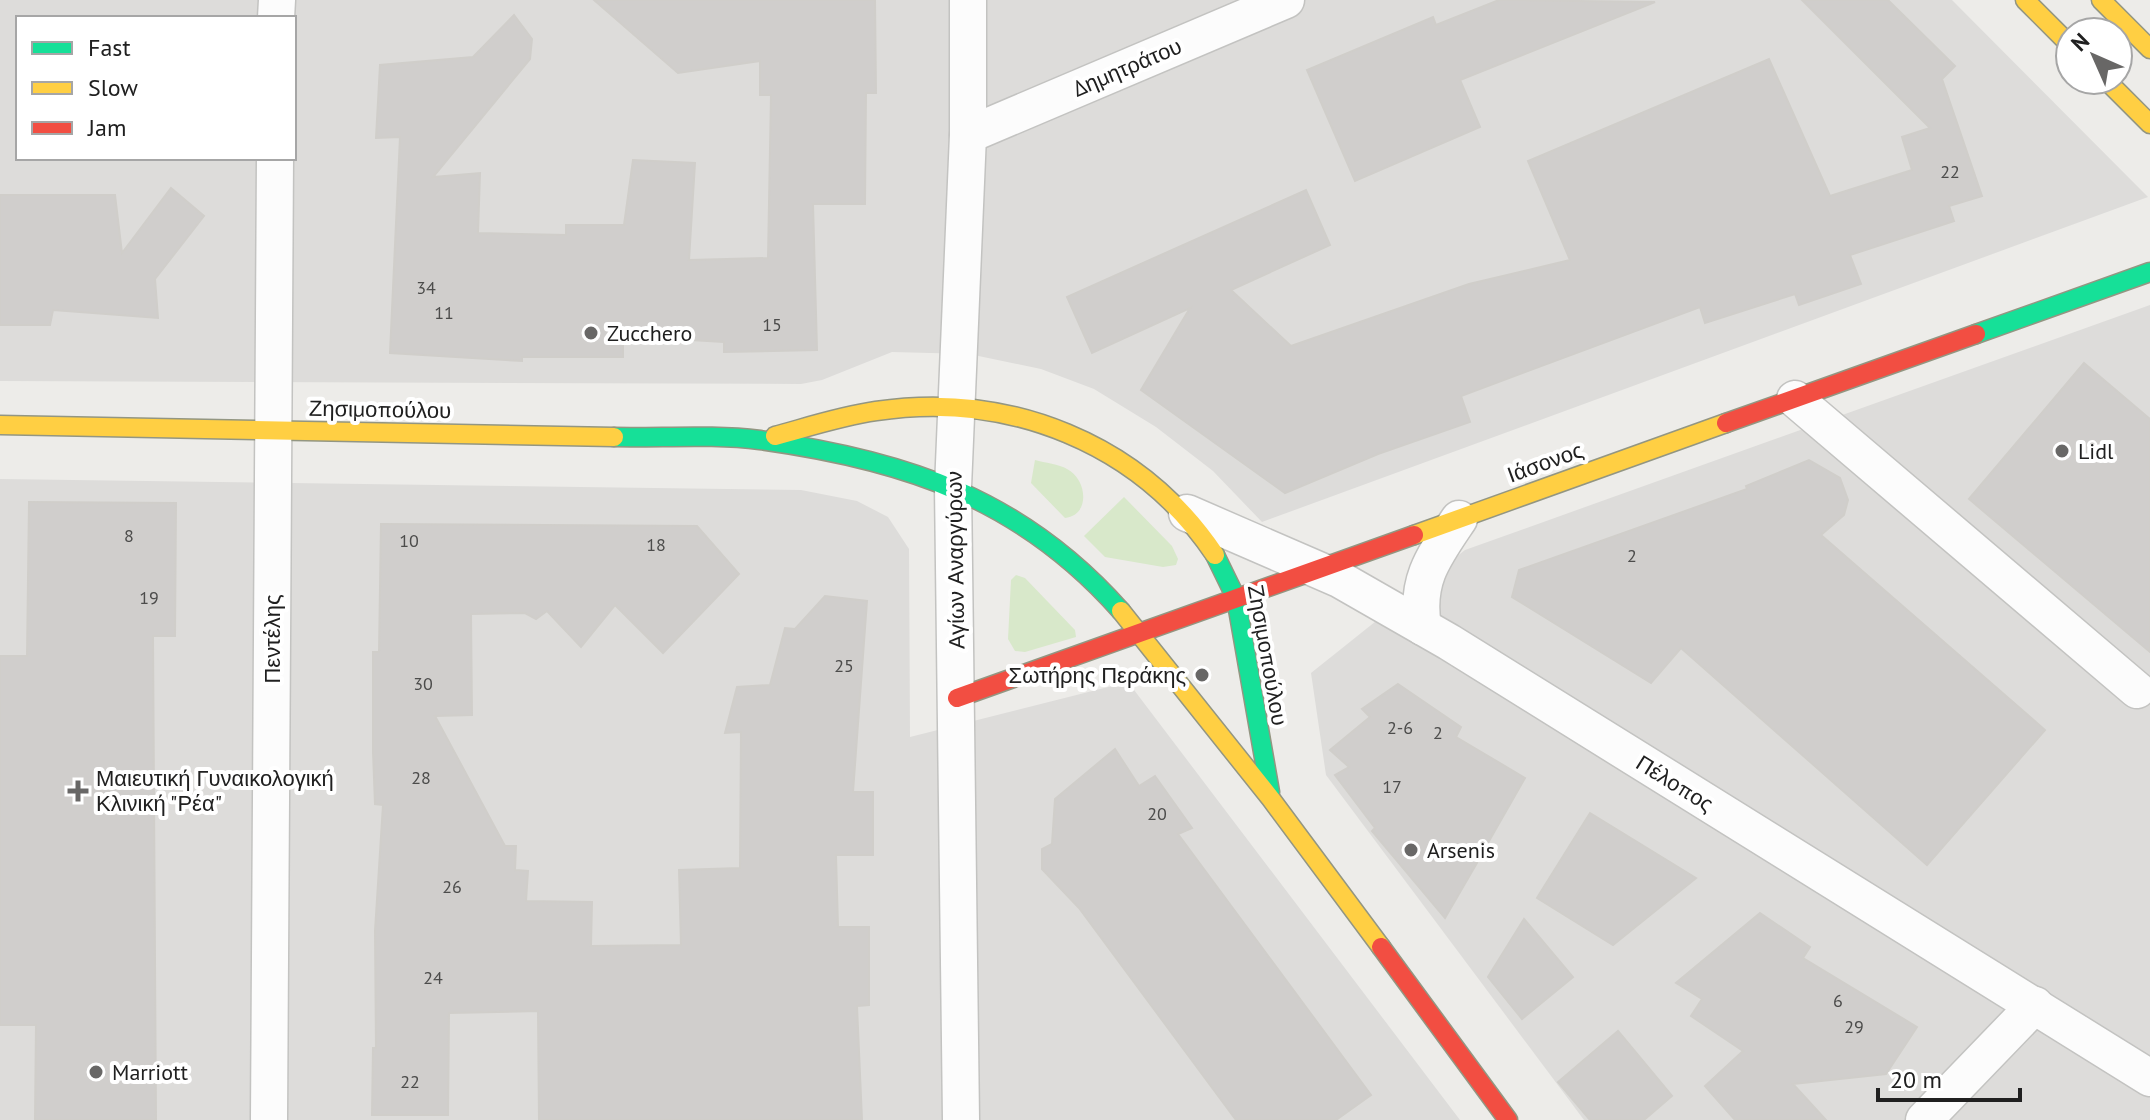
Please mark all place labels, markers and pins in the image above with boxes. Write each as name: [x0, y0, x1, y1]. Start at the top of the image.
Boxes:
place label: Zucchero: [607, 319, 692, 347]
marker: Zucchero: [582, 324, 600, 342]
place label: Lidl: [2078, 437, 2114, 465]
marker: Lidl: [2053, 442, 2071, 460]
place label: Σωτήρης Περάκης: [1009, 661, 1186, 689]
marker: Σωτήρης Περάκης: [1193, 666, 1211, 684]
place label: Μαιευτική Γυναικολογική Κλινική "Ρέα": [96, 764, 334, 817]
marker: Μαιευτική Γυναικολογική Κλινική "Ρέα": [67, 780, 89, 802]
place label: Arsenis: [1427, 836, 1495, 864]
marker: Arsenis: [1402, 841, 1420, 859]
place label: Marriott: [112, 1058, 188, 1086]
marker: Marriott: [87, 1063, 105, 1081]

